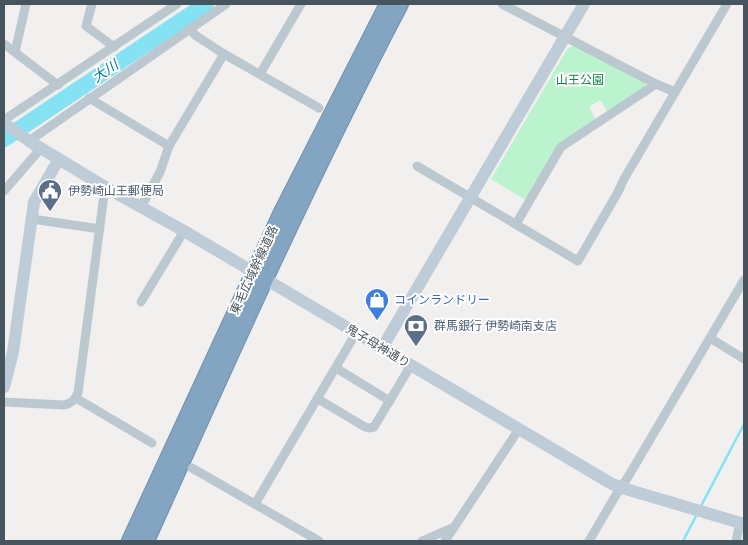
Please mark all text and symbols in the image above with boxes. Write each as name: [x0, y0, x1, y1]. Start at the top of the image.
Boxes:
water label: 大川: [89, 55, 123, 86]
park label: 山王公園: [556, 73, 604, 87]
public building icon: 伊勢崎山王郵便局: [37, 178, 63, 212]
place label: 伊勢崎山王郵便局: [68, 184, 164, 198]
street label: 東毛広域幹線道路: [227, 224, 281, 316]
shop icon: コインランドリー: [364, 287, 390, 321]
place label: コインランドリー: [394, 293, 490, 307]
bank icon: 群馬銀行 伊勢崎南支店: [403, 313, 429, 347]
place label: 群馬銀行 伊勢崎南支店: [434, 319, 557, 333]
street label: 鬼子母神通り: [344, 321, 412, 371]

